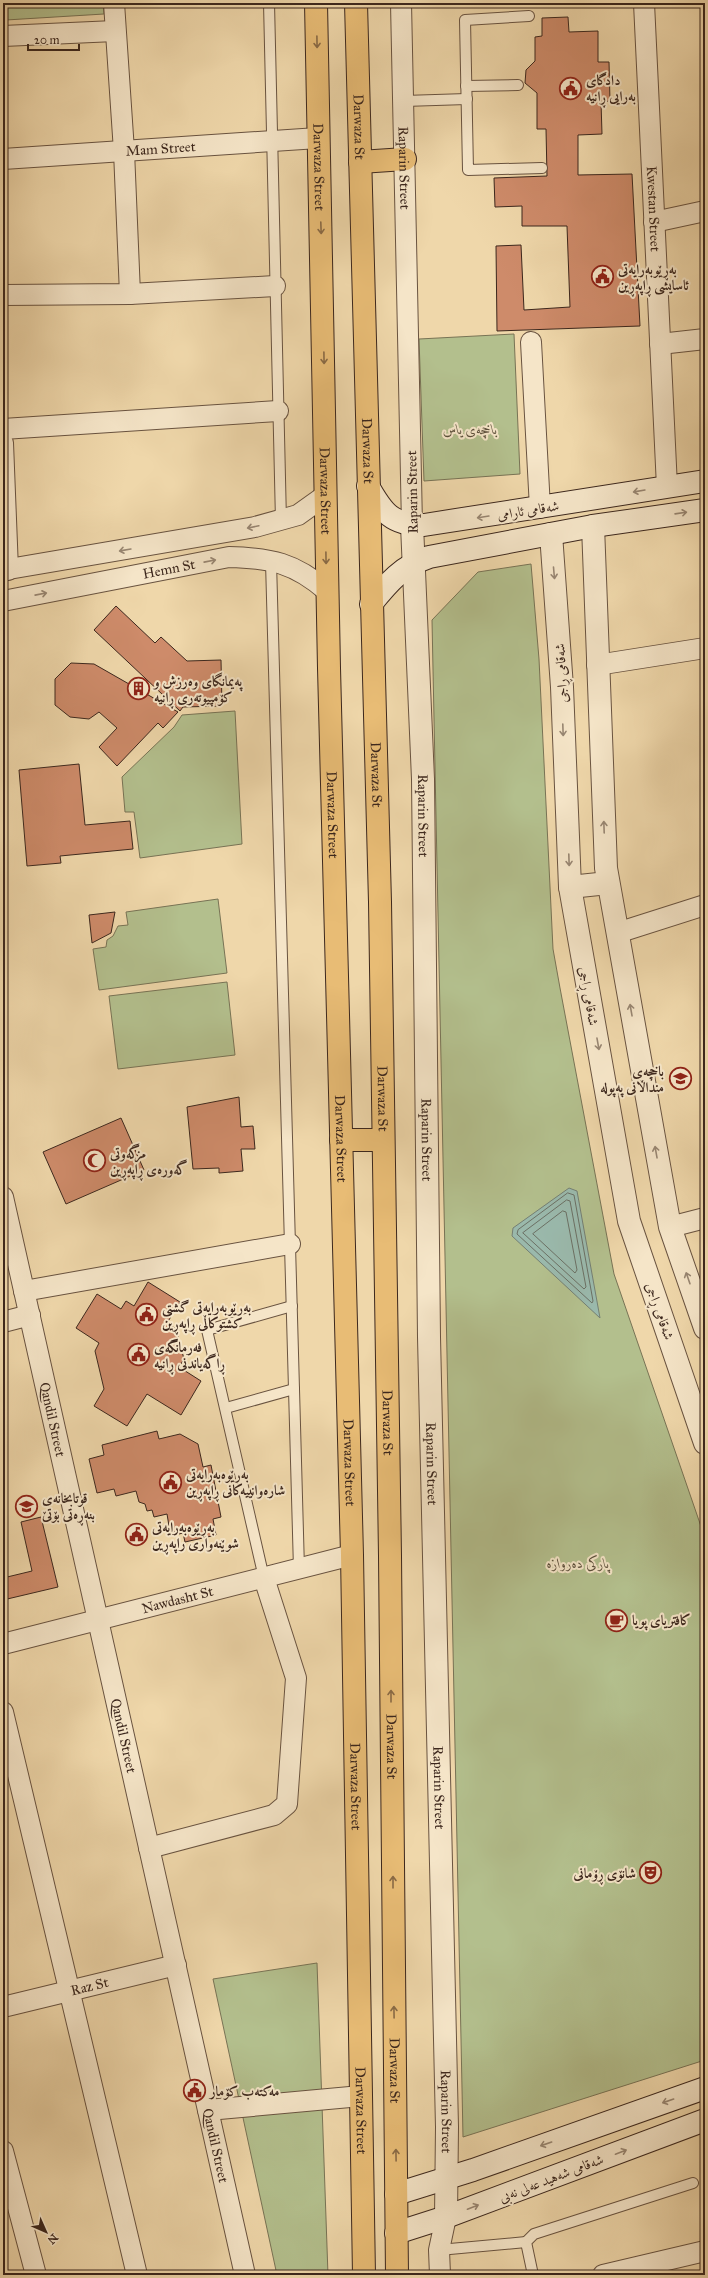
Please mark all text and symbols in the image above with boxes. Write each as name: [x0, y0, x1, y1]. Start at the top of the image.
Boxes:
scale bar: [28, 26, 79, 52]
text: 20 m: [34, 33, 60, 47]
one-way arrow: [313, 35, 321, 48]
place label: دادگای بەرایی ڕانیە: [586, 71, 636, 109]
public building icon: دادگای بەرایی ڕانیە: [557, 75, 583, 101]
street label: Darwaza St: [349, 94, 368, 160]
street label: Darwaza Street: [309, 123, 328, 211]
street label: Raparin Street: [395, 126, 413, 210]
street label: Mam Street: [125, 138, 196, 160]
street label: Kwestan Street: [643, 166, 664, 252]
one-way arrow: [317, 221, 325, 234]
place label: بەڕێوبەرایەتی ئاسایشی ڕاپەڕین: [617, 261, 689, 298]
public building icon: بەڕێوبەرایەتی ئاسایشی ڕاپەڕین: [590, 264, 616, 290]
one-way arrow: [320, 351, 328, 364]
street label: Darwaza St: [358, 418, 377, 484]
park label: باخچەی یاس: [443, 421, 498, 439]
street label: Darwaza Street: [316, 447, 334, 535]
street label: Raparin Street: [403, 450, 422, 534]
one-way arrow: [633, 488, 646, 496]
street label: شەقامی ئارامی: [496, 497, 560, 524]
one-way arrow: [674, 509, 687, 517]
one-way arrow: [477, 513, 490, 521]
one-way arrow: [247, 524, 260, 532]
one-way arrow: [119, 546, 132, 554]
one-way arrow: [323, 551, 330, 564]
street label: Hemn St: [141, 556, 197, 583]
one-way arrow: [203, 557, 216, 565]
one-way arrow: [551, 566, 558, 579]
one-way arrow: [34, 590, 47, 598]
street label: شەقامی ڕاجی: [551, 643, 575, 703]
place label: پەیمانگای وەرزش و کۆمپیوتەری ڕانیە: [152, 672, 243, 710]
building icon: پەیمانگای وەرزش و کۆمپیوتەری ڕانیە: [125, 676, 151, 702]
one-way arrow: [560, 723, 567, 736]
street label: Darwaza St: [367, 742, 385, 808]
street label: Darwaza Street: [323, 771, 342, 859]
street label: Raparin Street: [414, 774, 432, 858]
one-way arrow: [600, 821, 608, 834]
one-way arrow: [565, 853, 572, 866]
street label: شەقامی ڕاجی: [572, 965, 602, 1027]
one-way arrow: [627, 1004, 635, 1017]
one-way arrow: [594, 1037, 602, 1050]
place label: باخچەی منداڵانی پەپولە: [600, 1063, 664, 1098]
street label: Darwaza St: [374, 1066, 392, 1132]
school or university icon: باخچەی منداڵانی پەپولە: [667, 1066, 693, 1092]
street label: Darwaza Street: [331, 1095, 350, 1183]
street label: Raparin Street: [417, 1098, 435, 1181]
place label: مزگەوتی گەورەی ڕاپەڕین: [109, 1143, 188, 1182]
one-way arrow: [652, 1146, 660, 1159]
mosque icon: مزگەوتی گەورەی ڕاپەڕین: [81, 1148, 107, 1174]
one-way arrow: [683, 1272, 691, 1284]
street label: شەقامی ڕاجی: [639, 1280, 677, 1343]
place label: بەڕێوبەرایەتی گشتی کشتوکاڵی ڕاپەڕین: [162, 1299, 251, 1336]
public building icon: بەڕێوبەرایەتی گشتی کشتوکاڵی ڕاپەڕین: [133, 1302, 159, 1328]
place label: فەرمانگەی ڕاگەیاندنی ڕانیە: [154, 1338, 226, 1376]
public building icon: فەرمانگەی ڕاگەیاندنی ڕانیە: [126, 1342, 152, 1368]
street label: Qandil Street: [36, 1381, 69, 1459]
street label: Darwaza St: [378, 1390, 396, 1456]
street label: Darwaza Street: [339, 1419, 359, 1507]
street label: Raparin Street: [422, 1422, 441, 1506]
place label: بەڕێوەبەرایەتی شارەوانییەکانی ڕاپەڕین: [185, 1466, 285, 1503]
public building icon: بەڕێوەبەرایەتی شارەوانییەکانی ڕاپەڕین: [158, 1469, 184, 1495]
place label: قوتابخانەی بنەڕەتی بۆتێ: [41, 1490, 95, 1527]
school or university icon: قوتابخانەی بنەڕەتی بۆتێ: [13, 1493, 39, 1519]
place label: بەڕێوەبەرایەتی شوێنەواری راپەڕین: [151, 1519, 239, 1556]
public building icon: بەڕێوەبەرایەتی شوێنەواری راپەڕین: [123, 1522, 149, 1548]
park label: پارکی دەروازە: [547, 1554, 611, 1574]
street label: Nawdasht St: [140, 1583, 215, 1617]
cafe icon: کافتریای پویا: [603, 1607, 629, 1633]
place label: کافتریای پویا: [632, 1612, 691, 1631]
one-way arrow: [387, 1690, 395, 1703]
street label: Qandil Street: [107, 1697, 140, 1775]
street label: Darwaza St: [383, 1714, 400, 1780]
street label: Darwaza Street: [346, 1743, 365, 1831]
street label: Raparin Street: [429, 1746, 448, 1829]
theatre icon: شانۆی ڕۆمانی: [638, 1860, 664, 1886]
place label: شانۆی ڕۆمانی: [573, 1865, 636, 1886]
one-way arrow: [389, 1876, 397, 1889]
street label: Raz St: [69, 1974, 110, 1999]
one-way arrow: [390, 2006, 398, 2019]
street label: Darwaza St: [386, 2038, 403, 2104]
street label: Darwaza Street: [352, 2067, 370, 2155]
street label: Raparin Street: [437, 2070, 455, 2153]
public building icon: مەکتەب کۆمار: [181, 2078, 207, 2104]
place label: مەکتەب کۆمار: [208, 2083, 280, 2100]
one-way arrow: [662, 2098, 675, 2105]
street label: Qandil Street: [199, 2107, 232, 2184]
one-way arrow: [540, 2141, 552, 2149]
one-way arrow: [614, 2147, 626, 2155]
one-way arrow: [392, 2149, 400, 2162]
street label: شەقامی شەهید عەلی نەبی: [497, 2151, 606, 2207]
one-way arrow: [466, 2203, 478, 2211]
north arrow: [26, 2212, 66, 2252]
text: N: [44, 2231, 61, 2247]

